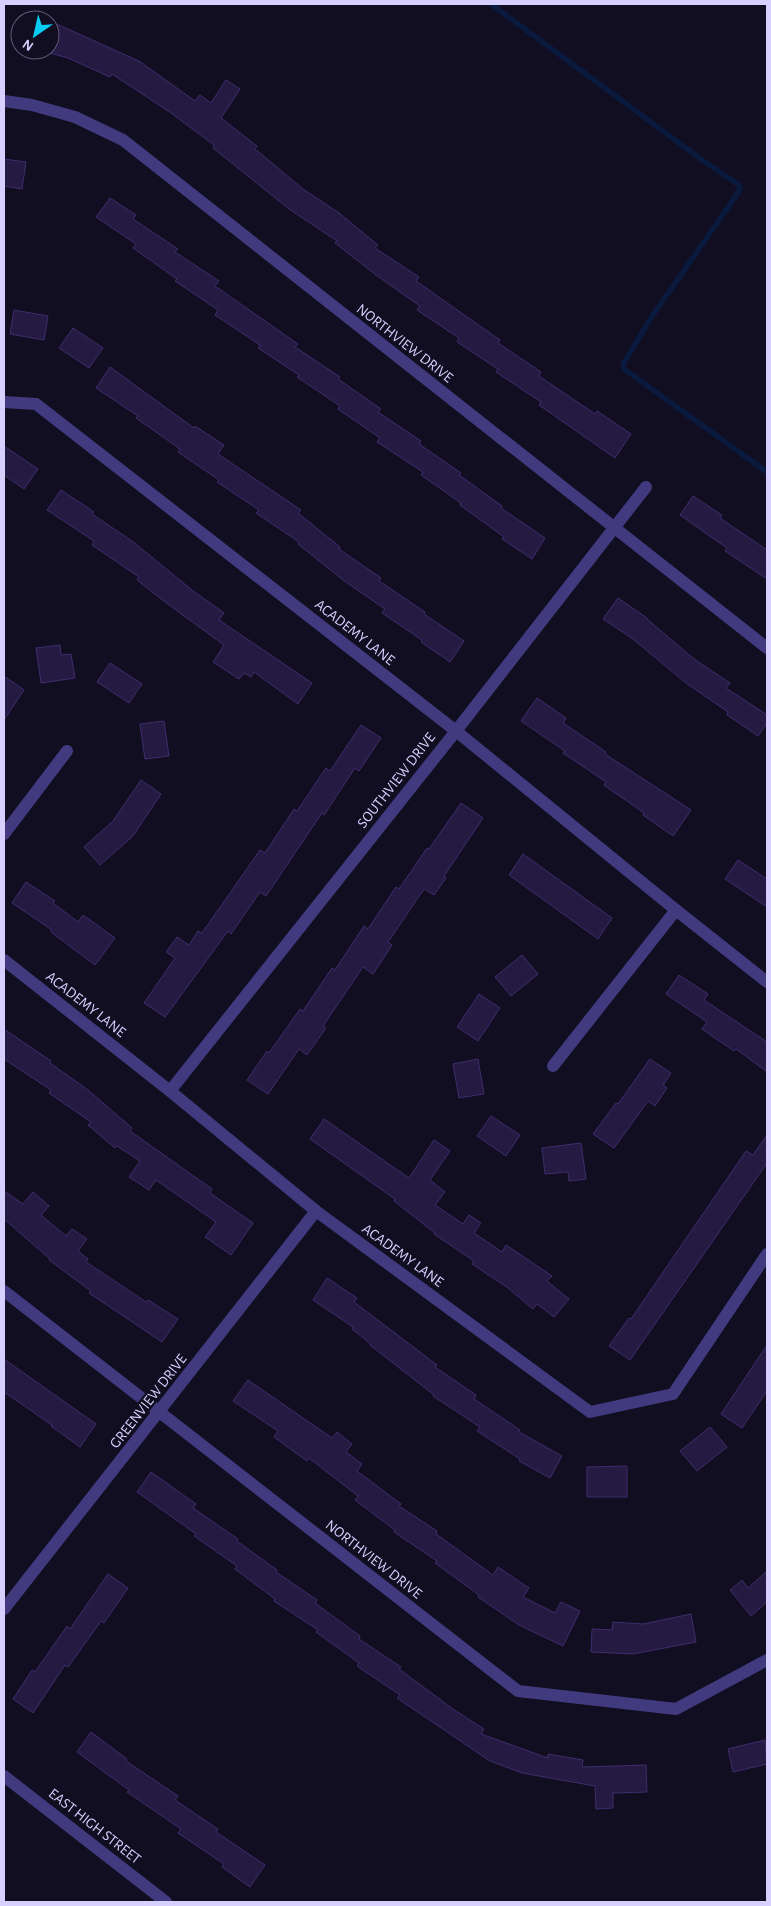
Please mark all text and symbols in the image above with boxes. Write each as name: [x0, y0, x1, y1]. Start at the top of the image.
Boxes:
north arrow: [10, 10, 60, 60]
text: N: [20, 36, 36, 53]
street label: NORTHVIEW DRIVE: [354, 301, 456, 386]
street label: ACADEMY LANE: [312, 597, 397, 668]
street label: SOUTHVIEW DRIVE: [355, 730, 438, 831]
street label: ACADEMY LANE: [43, 969, 128, 1040]
street label: ACADEMY LANE: [359, 1221, 446, 1290]
street label: GREENVIEW DRIVE: [107, 1351, 190, 1451]
street label: NORTHVIEW DRIVE: [323, 1517, 425, 1602]
street label: EAST HIGH STREET: [46, 1786, 144, 1867]

